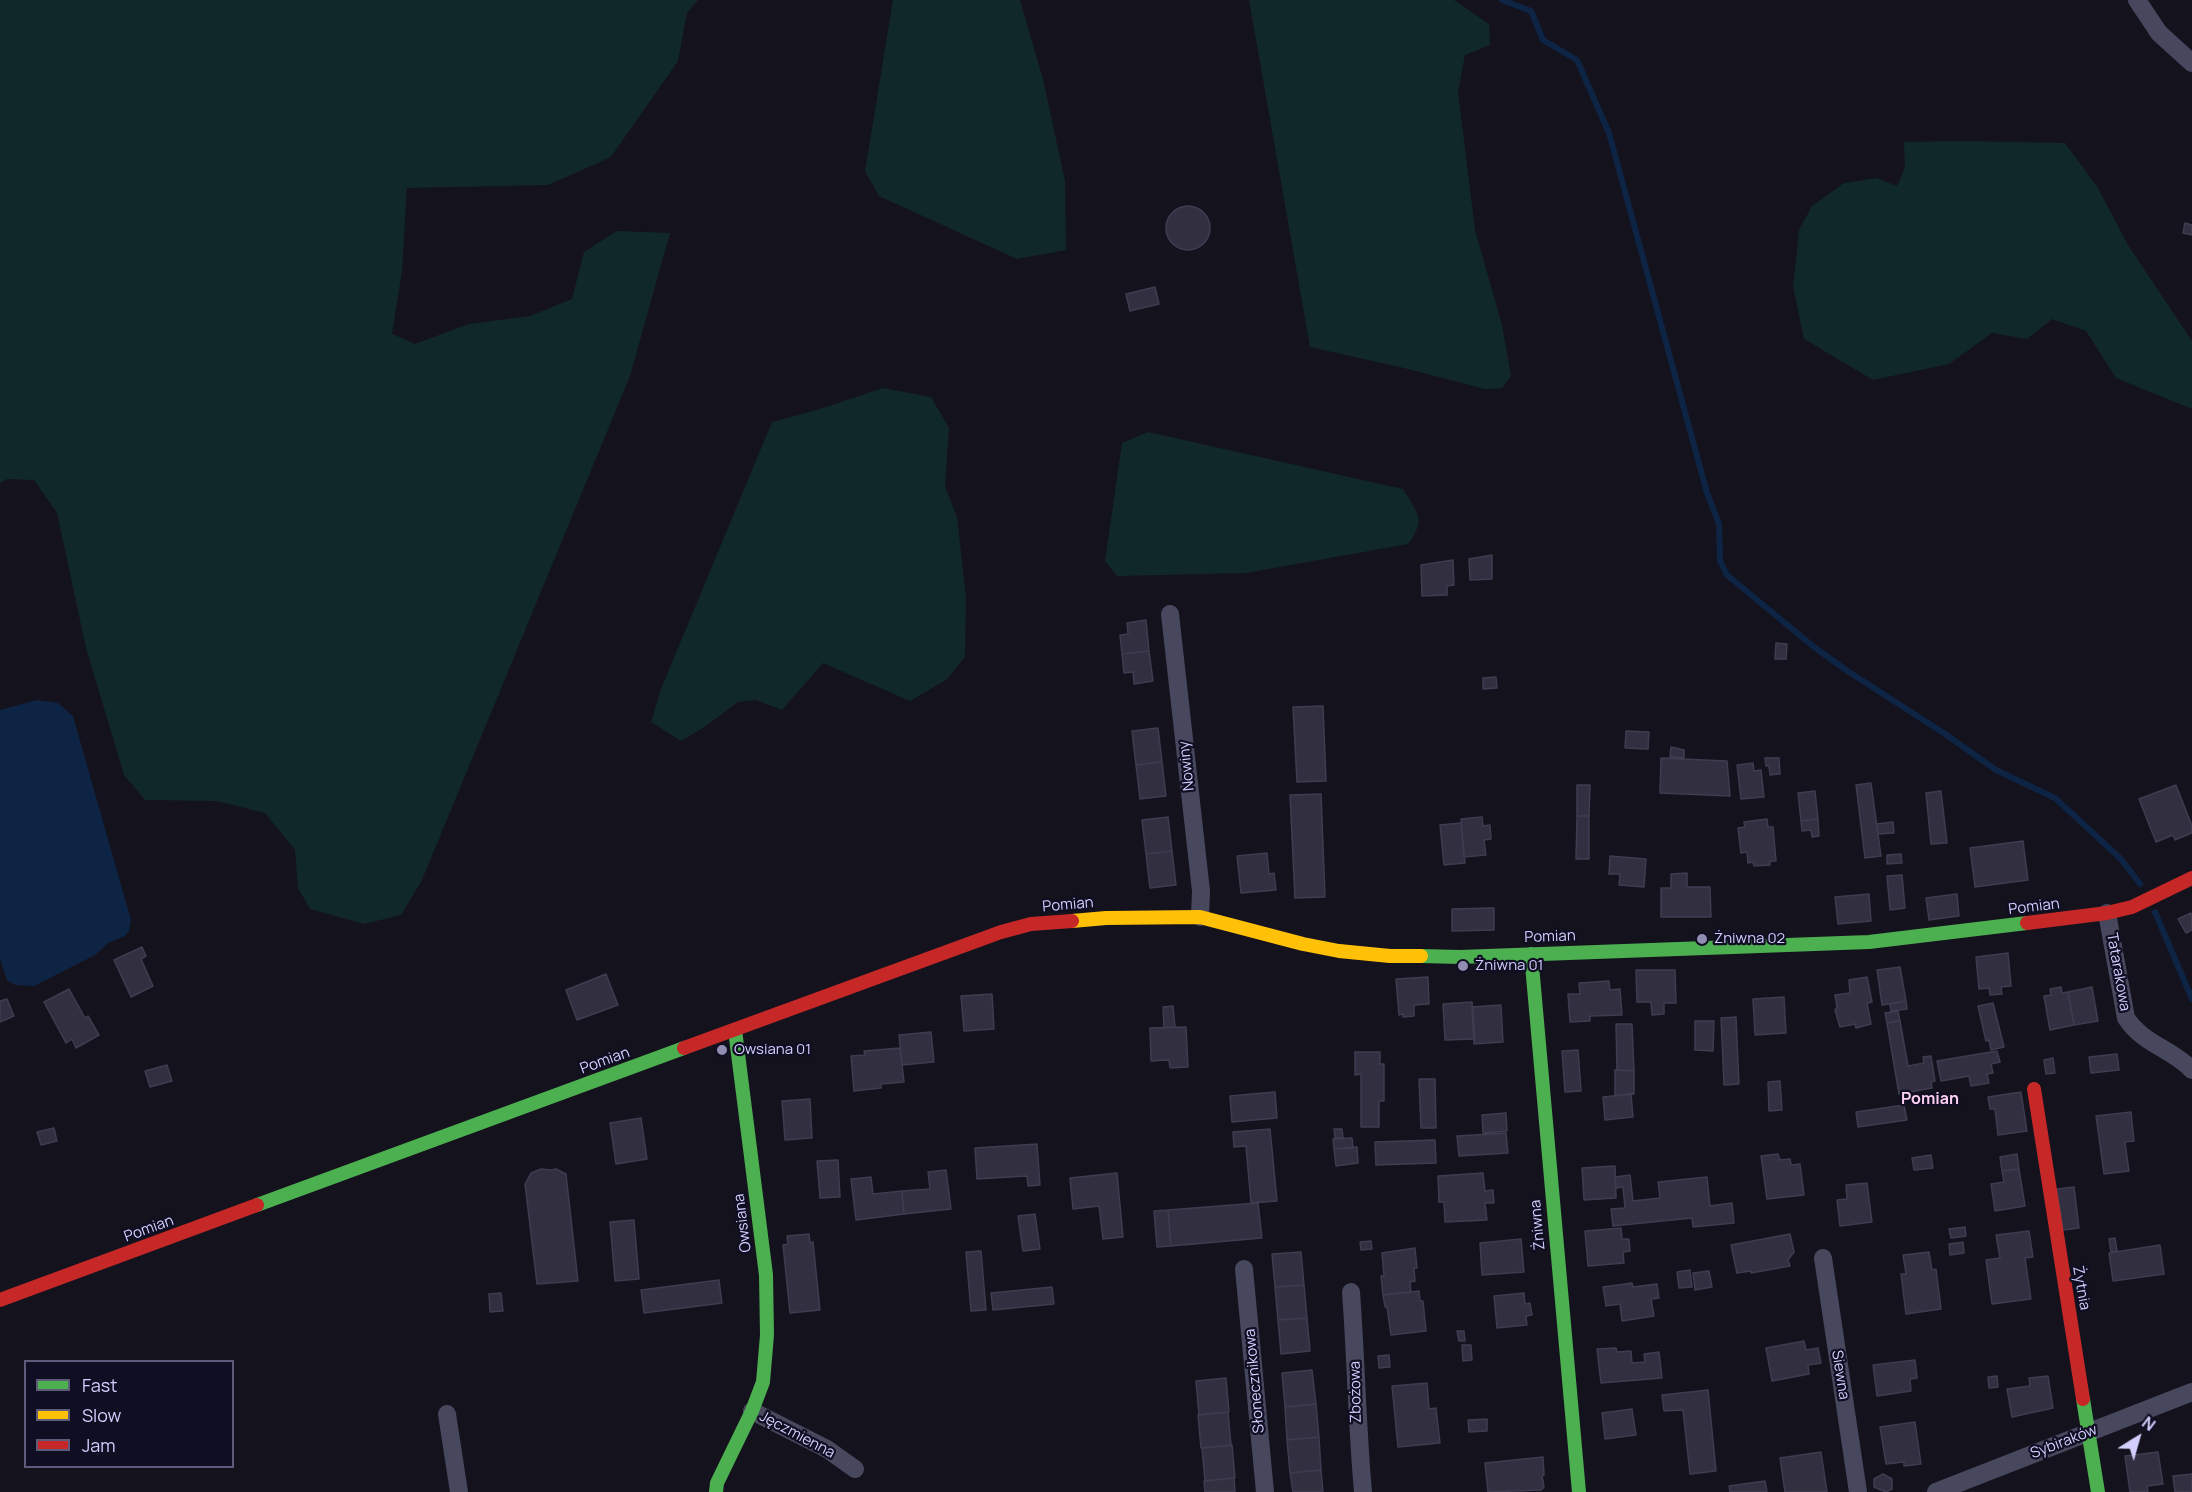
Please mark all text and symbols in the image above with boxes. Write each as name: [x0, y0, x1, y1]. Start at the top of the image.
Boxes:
street label: Nowiny: [1175, 740, 1199, 792]
street label: Pomian: [1042, 894, 1094, 916]
street label: Pomian: [2007, 895, 2061, 919]
street label: Pomian: [1524, 927, 1576, 947]
place label: Żniwna 02: [1714, 930, 1785, 948]
street label: Tatarakowa: [2102, 931, 2134, 1013]
marker: Żniwna 02: [1695, 932, 1709, 946]
place label: Żniwna 01: [1475, 957, 1543, 975]
marker: Żniwna 01: [1456, 959, 1470, 973]
place label: Owsiana 01: [734, 1041, 811, 1059]
marker: Owsiana 01: [715, 1043, 729, 1057]
street label: Pomian: [578, 1044, 632, 1078]
district label: Pomian: [1901, 1090, 1959, 1110]
street label: Owsiana: [730, 1193, 756, 1253]
street label: Żniwna: [1527, 1199, 1549, 1251]
street label: Pomian: [122, 1212, 176, 1246]
street label: Żytnia: [2068, 1265, 2094, 1311]
street label: Słonecznikowa: [1241, 1328, 1269, 1434]
street label: Siewna: [1827, 1349, 1853, 1401]
legend: [24, 1360, 234, 1468]
street label: Zbożowa: [1346, 1361, 1366, 1423]
text: Fast: [82, 1373, 117, 1397]
text: Slow: [82, 1403, 121, 1427]
street label: Jęczmienna: [756, 1408, 838, 1462]
north arrow: [2108, 1408, 2168, 1468]
text: N: [2138, 1411, 2160, 1436]
street label: Sybiraków: [2028, 1421, 2100, 1463]
text: Jam: [82, 1433, 116, 1457]

